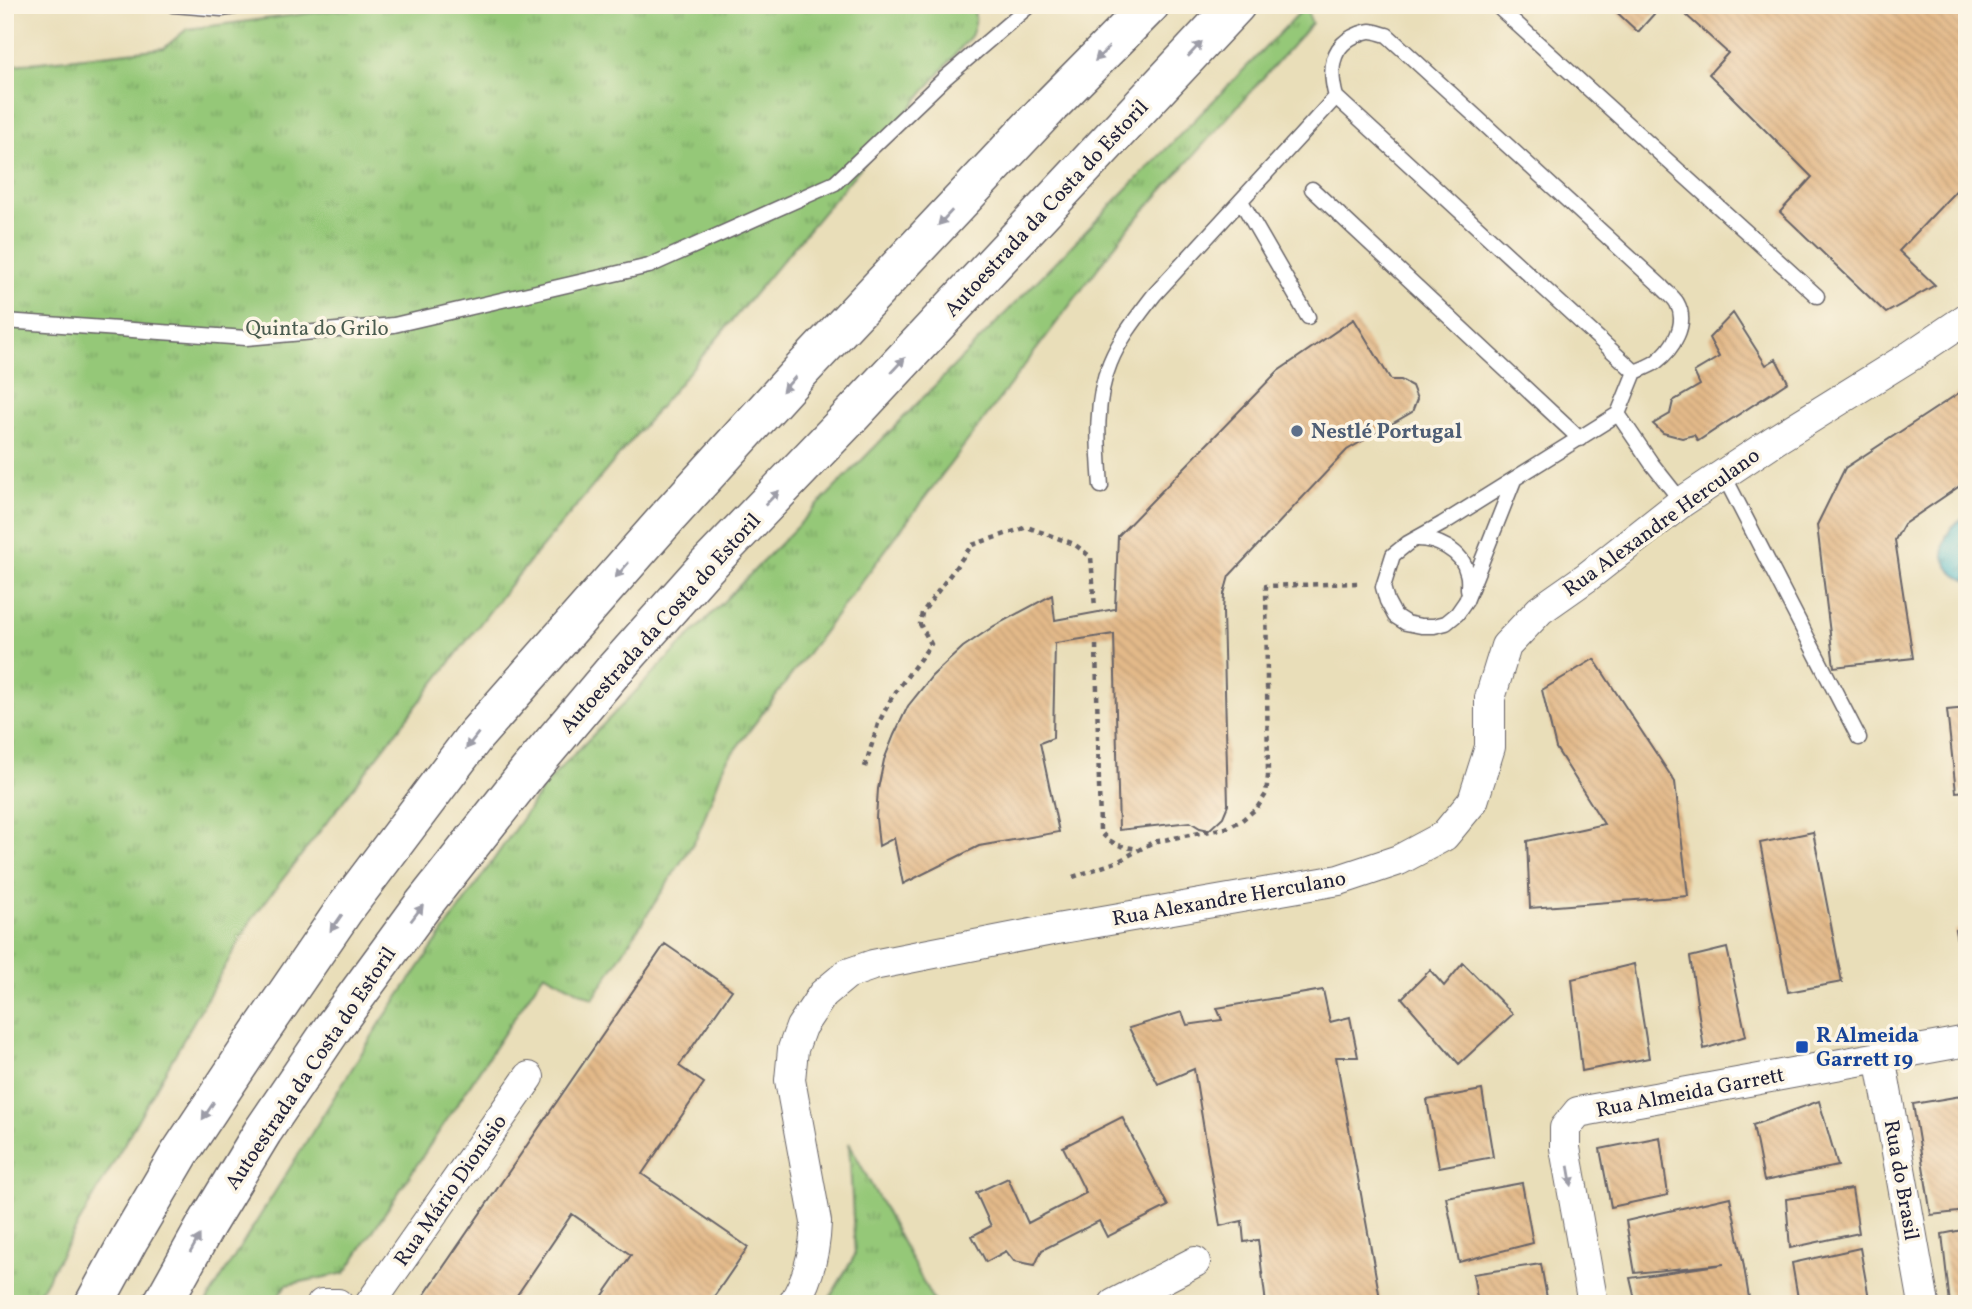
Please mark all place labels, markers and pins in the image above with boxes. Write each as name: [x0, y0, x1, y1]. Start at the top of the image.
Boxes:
place label: Nestlé Portugal: [1311, 418, 1462, 447]
marker: Nestlé Portugal: [1289, 423, 1305, 439]
place label: R Almeida Garrett 19: [1816, 1022, 1919, 1075]
marker: R Almeida Garrett 19: [1794, 1039, 1810, 1055]

